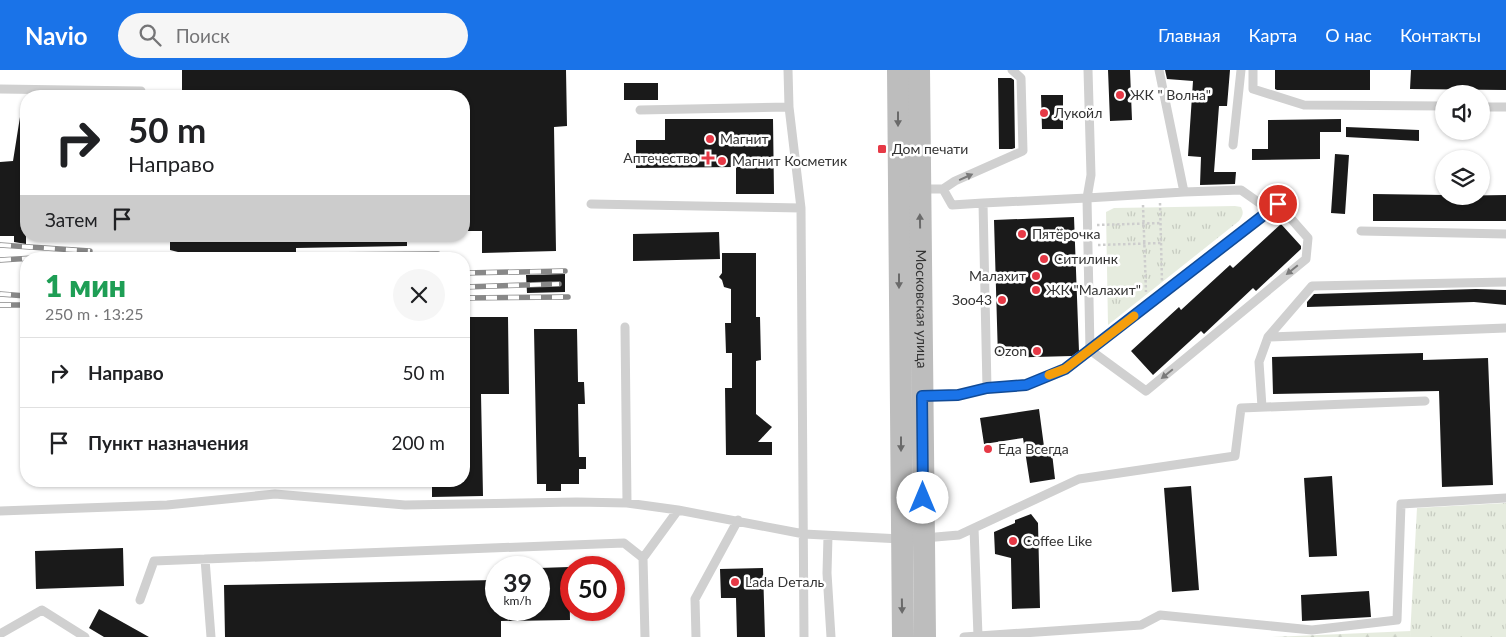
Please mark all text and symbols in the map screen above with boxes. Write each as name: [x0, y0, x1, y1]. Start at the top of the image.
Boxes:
search box: [118, 13, 468, 58]
text: Navio: [25, 21, 88, 50]
icon: search: [136, 21, 164, 49]
text: Поиск: [176, 24, 230, 47]
text: Главная: [1158, 24, 1221, 46]
text: Карта: [1249, 24, 1297, 46]
text: О нас: [1325, 24, 1372, 46]
text: Контакты: [1400, 24, 1481, 46]
map controls: [1435, 85, 1490, 205]
button: sound: [1435, 85, 1490, 140]
place label: ЖК " Волна": [1130, 86, 1211, 103]
marker: ЖК " Волна": [1114, 89, 1126, 101]
place label: Лукойл: [1053, 104, 1102, 121]
marker: Лукойл: [1038, 107, 1050, 119]
text: 50 m: [128, 108, 206, 150]
icon: right: [45, 110, 110, 175]
one-way arrow: [894, 111, 902, 127]
place label: Магнит: [720, 130, 769, 147]
marker: Магнит: [704, 133, 716, 145]
place label: Дом печати: [892, 140, 968, 157]
marker: Дом печати: [876, 143, 888, 155]
place label: Аптечество: [623, 149, 698, 166]
text: Направо: [128, 150, 214, 177]
button: layers: [1435, 150, 1490, 205]
marker: Аптечество: [702, 152, 714, 164]
place label: Магнит Косметик: [732, 152, 848, 169]
marker: Магнит Косметик: [716, 155, 728, 167]
one-way arrow: [959, 172, 973, 180]
pin: [1257, 183, 1299, 225]
icon: arrive: [1264, 190, 1292, 218]
icon: arrive: [108, 205, 136, 233]
text: Затем: [45, 208, 98, 231]
one-way arrow: [916, 213, 924, 229]
place label: Пятёрочка: [1032, 225, 1100, 242]
marker: Пятёрочка: [1016, 228, 1028, 240]
street label: Московская улица: [913, 249, 931, 369]
place label: Ситилинк: [1054, 250, 1119, 267]
marker: Ситилинк: [1038, 253, 1050, 265]
one-way arrow: [1286, 265, 1299, 276]
text: 1 мин: [45, 267, 126, 303]
place label: Малахит: [969, 267, 1026, 284]
button: close: [393, 269, 445, 321]
marker: Малахит: [1030, 270, 1042, 282]
one-way arrow: [895, 273, 903, 289]
place label: ЖК "Малахит": [1046, 281, 1141, 298]
marker: ЖК "Малахит": [1030, 284, 1042, 296]
place label: Зоо43: [952, 291, 992, 308]
marker: Зоо43: [996, 294, 1008, 306]
text: 250 m · 13:25: [45, 304, 144, 323]
place label: Ozon: [994, 342, 1027, 359]
marker: Ozon: [1031, 345, 1043, 357]
icon: right: [45, 359, 73, 387]
text: Направо: [88, 361, 164, 384]
text: 50 m: [402, 361, 445, 384]
one-way arrow: [1160, 368, 1173, 379]
icon: arrive: [45, 429, 73, 457]
text: Пункт назначения: [88, 431, 249, 454]
text: 200 m: [391, 431, 445, 454]
one-way arrow: [897, 436, 905, 452]
place label: Еда Всегда: [998, 440, 1069, 457]
marker: Еда Всегда: [982, 443, 994, 455]
position arrow: [896, 471, 948, 523]
place label: Coffee Like: [1023, 532, 1092, 549]
marker: Coffee Like: [1007, 535, 1019, 547]
speed limit sign: 50: [560, 556, 625, 621]
text: 39: [503, 567, 532, 597]
place label: Lada Dеталь: [745, 573, 825, 590]
marker: Lada Dеталь: [729, 576, 741, 588]
text: km/h: [503, 593, 532, 608]
one-way arrow: [899, 598, 907, 614]

